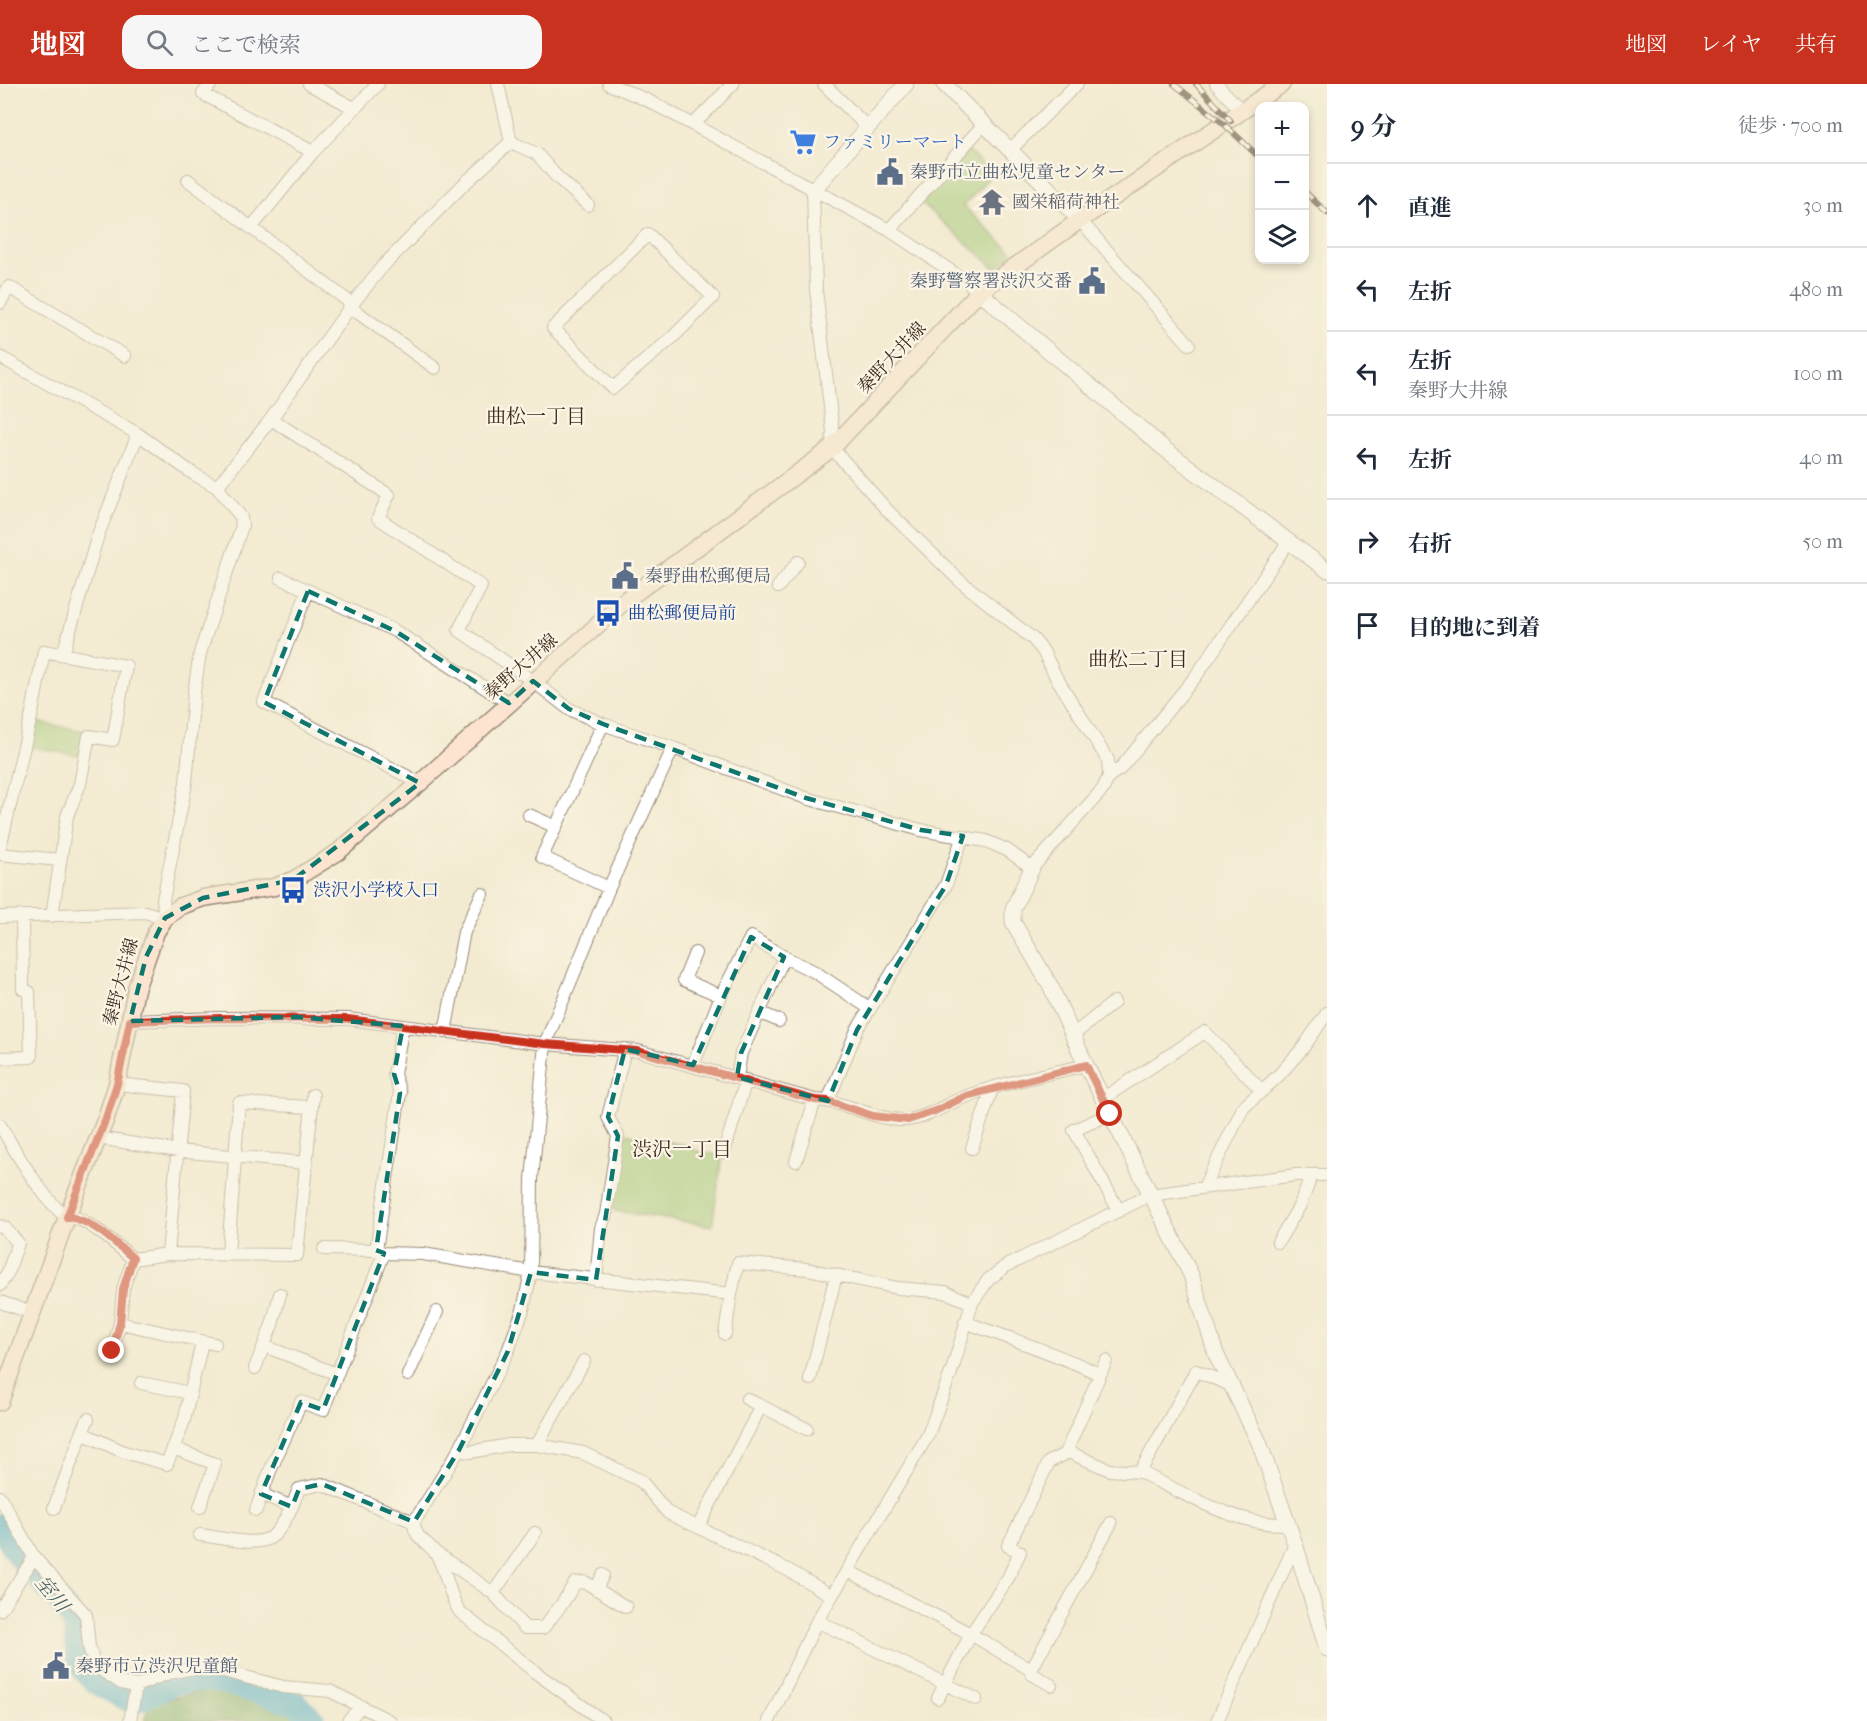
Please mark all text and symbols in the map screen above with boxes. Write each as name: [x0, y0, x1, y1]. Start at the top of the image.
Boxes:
search box: [122, 15, 542, 69]
icon: search: [143, 26, 176, 59]
text: 地図: [30, 28, 86, 61]
text: ここで検索: [191, 32, 301, 58]
text: 地図: [1625, 32, 1667, 56]
text: レイヤ: [1700, 32, 1762, 56]
text: 共有: [1795, 32, 1837, 56]
map controls: [1255, 102, 1309, 264]
button: +: [1255, 102, 1309, 156]
text: 9 分: [1351, 111, 1396, 142]
text: 徒歩 · 700 m: [1738, 114, 1843, 137]
supermarket icon: ファミリーマート: [788, 127, 818, 157]
place label: ファミリーマート: [823, 132, 967, 153]
button: −: [1255, 156, 1309, 210]
public building icon: 秦野市立曲松児童センター: [875, 157, 905, 187]
place label: 秦野市立曲松児童センター: [910, 162, 1125, 183]
temple icon: 國栄稲荷神社: [977, 187, 1007, 217]
icon: ahead: [1351, 189, 1384, 222]
place label: 國栄稲荷神社: [1012, 192, 1120, 213]
text: 30 m: [1803, 194, 1843, 217]
text: 直進: [1408, 195, 1452, 221]
button: layers: [1255, 210, 1309, 264]
public building icon: 秦野警察署渋沢交番: [1077, 266, 1107, 296]
place label: 秦野警察署渋沢交番: [910, 271, 1072, 292]
icon: left: [1351, 273, 1384, 306]
text: 480 m: [1789, 278, 1843, 301]
text: 左折: [1408, 279, 1452, 305]
street label: 秦野大井線: [854, 318, 930, 398]
text: 左折: [1408, 348, 1452, 374]
icon: left: [1351, 357, 1384, 390]
text: 100 m: [1793, 362, 1843, 385]
text: 秦野大井線: [1408, 379, 1508, 402]
district label: 曲松一丁目: [486, 405, 586, 428]
icon: left: [1351, 441, 1384, 474]
text: 40 m: [1799, 446, 1843, 469]
text: 左折: [1408, 447, 1452, 473]
icon: right: [1351, 525, 1384, 558]
text: 50 m: [1802, 530, 1843, 553]
text: 右折: [1408, 531, 1452, 557]
public building icon: 秦野曲松郵便局: [610, 561, 640, 591]
place label: 秦野曲松郵便局: [645, 566, 771, 587]
bus stop icon: 曲松郵便局前: [593, 598, 623, 628]
place label: 曲松郵便局前: [628, 603, 736, 624]
icon: arrive: [1351, 609, 1384, 642]
text: 目的地に到着: [1408, 615, 1540, 641]
street label: 秦野大井線: [480, 630, 562, 704]
district label: 曲松二丁目: [1088, 648, 1188, 671]
bus stop icon: 渋沢小学校入口: [278, 875, 308, 905]
place label: 渋沢小学校入口: [313, 880, 439, 901]
street label: 秦野大井線: [99, 936, 143, 1028]
route start: [1096, 1100, 1122, 1126]
district label: 渋沢一丁目: [632, 1138, 732, 1161]
route end: [98, 1337, 124, 1363]
water label: 室川: [30, 1571, 75, 1618]
public building icon: 秦野市立渋沢児童館: [41, 1651, 71, 1681]
place label: 秦野市立渋沢児童館: [76, 1656, 238, 1677]

